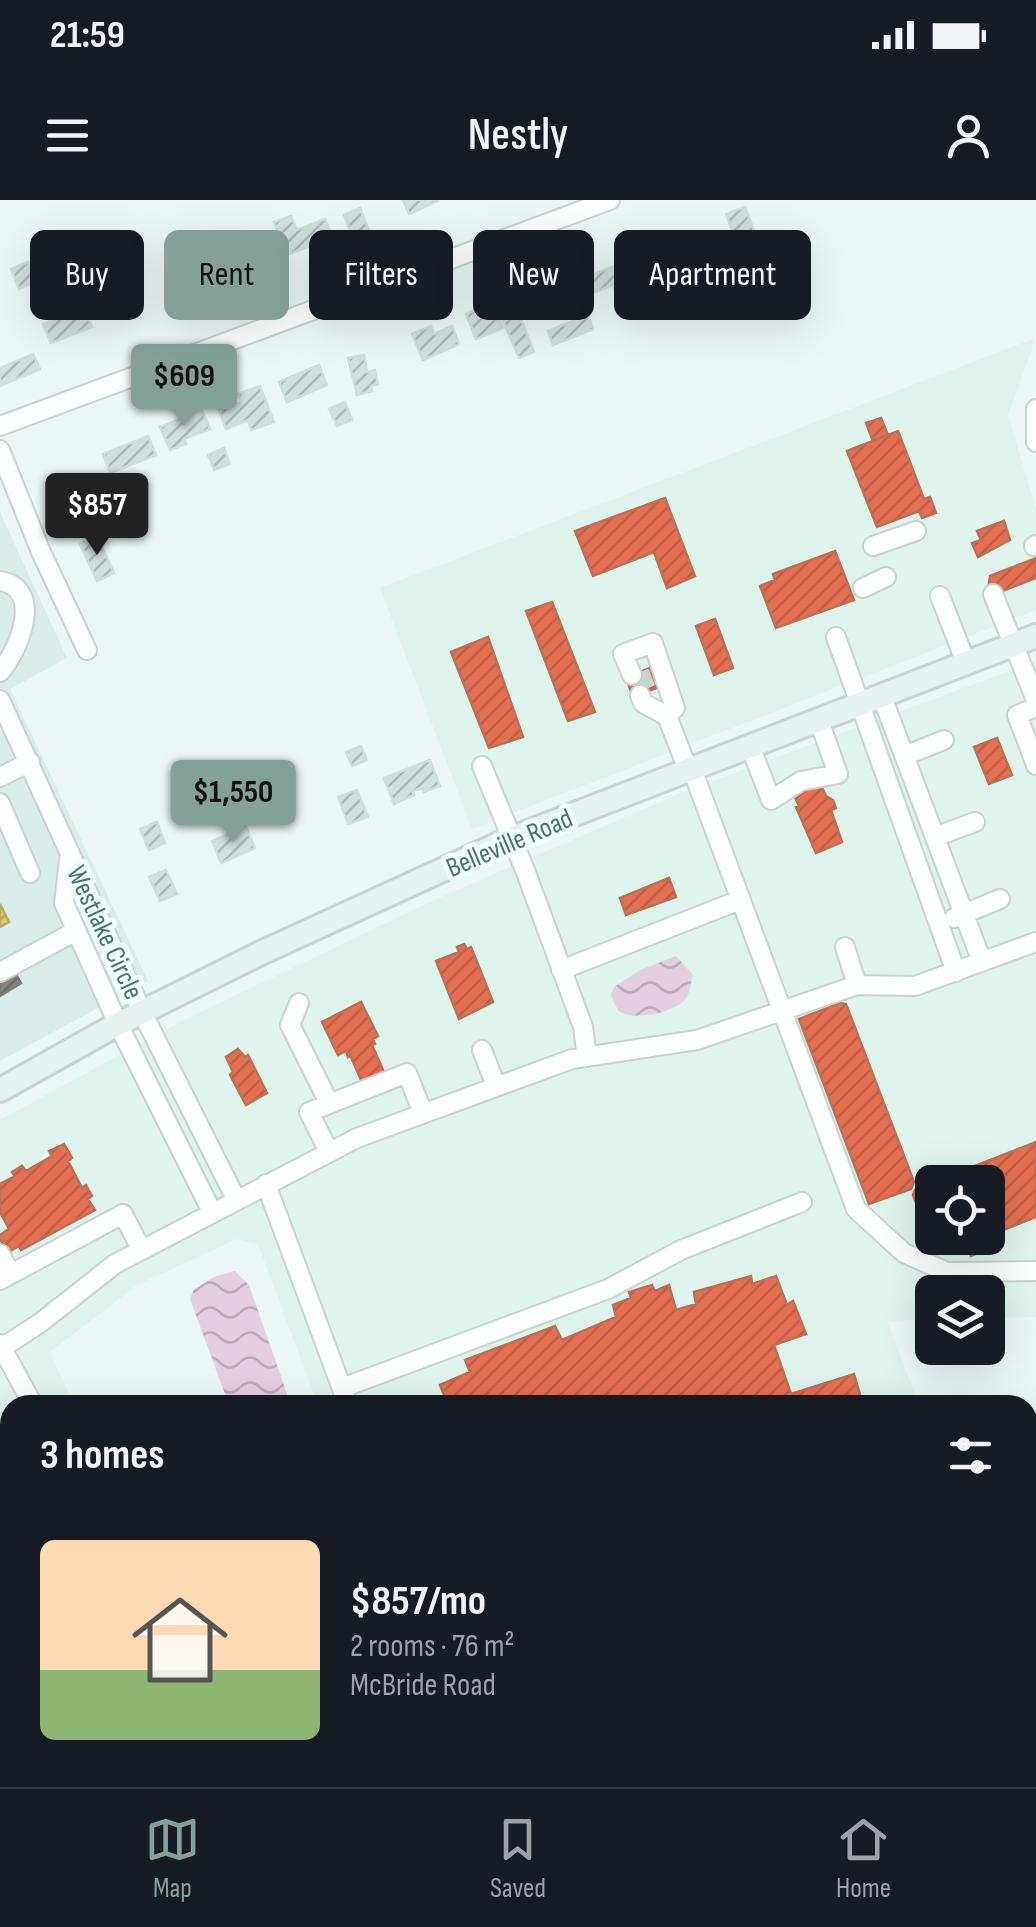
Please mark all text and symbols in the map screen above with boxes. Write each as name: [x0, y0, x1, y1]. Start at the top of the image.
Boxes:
text: 21:59: [50, 13, 125, 58]
icon: menu: [40, 108, 95, 163]
text: Nestly: [468, 108, 568, 163]
icon: person: [941, 108, 996, 163]
chip: Buy: [30, 230, 144, 320]
chip: Rent: [164, 230, 289, 320]
chip: Filters: [309, 230, 453, 320]
chip: New: [473, 230, 594, 320]
chip: Apartment: [614, 230, 811, 320]
pin: $609: [125, 344, 243, 429]
text: $609: [153, 357, 215, 396]
pin: $857: [38, 473, 156, 558]
text: $857: [67, 486, 127, 525]
pin: $1,550: [152, 760, 314, 845]
text: $1,550: [193, 773, 273, 812]
street label: Belleville Road: [441, 802, 578, 885]
street label: Westlake Circle: [59, 861, 150, 1005]
map controls: [915, 1165, 1005, 1365]
button: locate: [915, 1165, 1005, 1255]
button: layers: [915, 1275, 1005, 1365]
icon: filters: [943, 1428, 998, 1483]
text: 3 homes: [40, 1430, 164, 1481]
text: $857/mo: [350, 1576, 486, 1627]
icon: home: [120, 1580, 240, 1700]
text: 2 rooms · 76 m²: [350, 1627, 514, 1666]
text: McBride Road: [350, 1666, 496, 1705]
tab: Map: [145, 1812, 200, 1905]
tab: Saved: [490, 1812, 546, 1905]
tab: Home: [836, 1812, 891, 1905]

